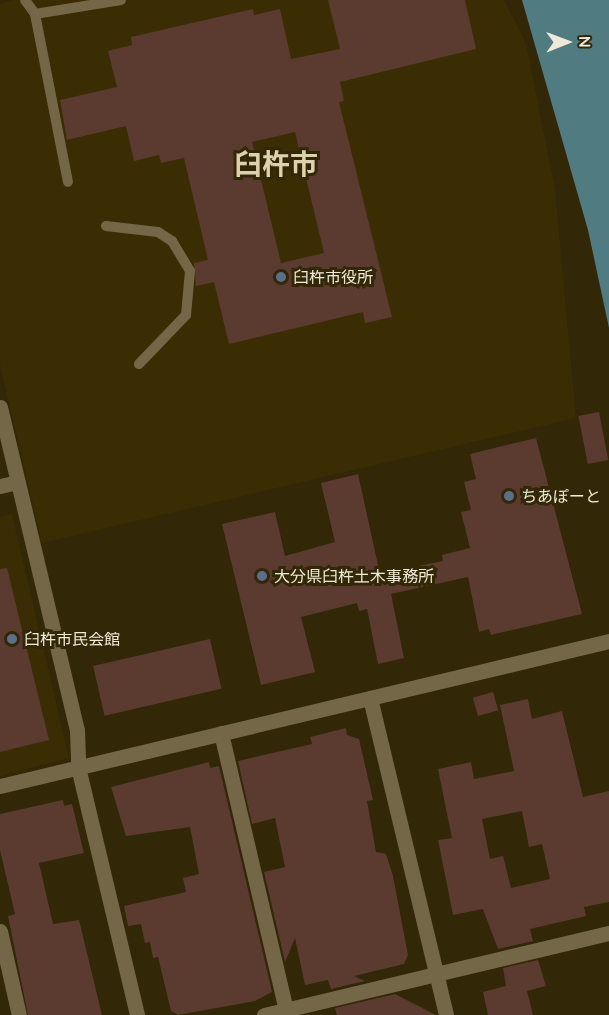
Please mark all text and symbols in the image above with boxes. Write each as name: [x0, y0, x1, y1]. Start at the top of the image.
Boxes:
north arrow: [537, 12, 597, 72]
text: N: [575, 36, 595, 48]
district label: 臼杵市: [234, 147, 318, 181]
place label: 臼杵市役所: [293, 267, 373, 287]
marker: 臼杵市役所: [274, 270, 288, 284]
place label: ちあぽーと: [521, 486, 601, 506]
marker: ちあぽーと: [502, 489, 516, 503]
place label: 大分県臼杵土木事務所: [274, 566, 434, 586]
marker: 大分県臼杵土木事務所: [255, 569, 269, 583]
place label: 臼杵市民会館: [24, 629, 120, 649]
marker: 臼杵市民会館: [5, 632, 19, 646]

